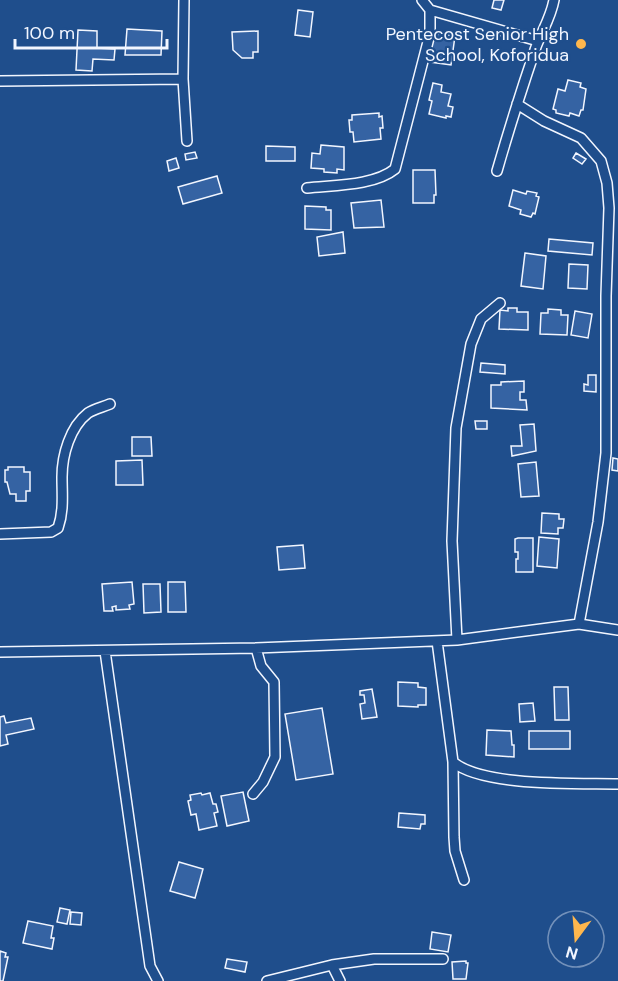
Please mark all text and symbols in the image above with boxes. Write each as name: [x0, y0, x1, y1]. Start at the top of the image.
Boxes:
scale bar: [15, 12, 166, 50]
text: 100 m: [24, 21, 75, 45]
place label: Pentecost Senior High School, Koforidua: [386, 22, 569, 67]
marker: Pentecost Senior High School, Koforidua: [574, 37, 588, 51]
north arrow: [546, 909, 606, 969]
text: N: [563, 941, 581, 965]

